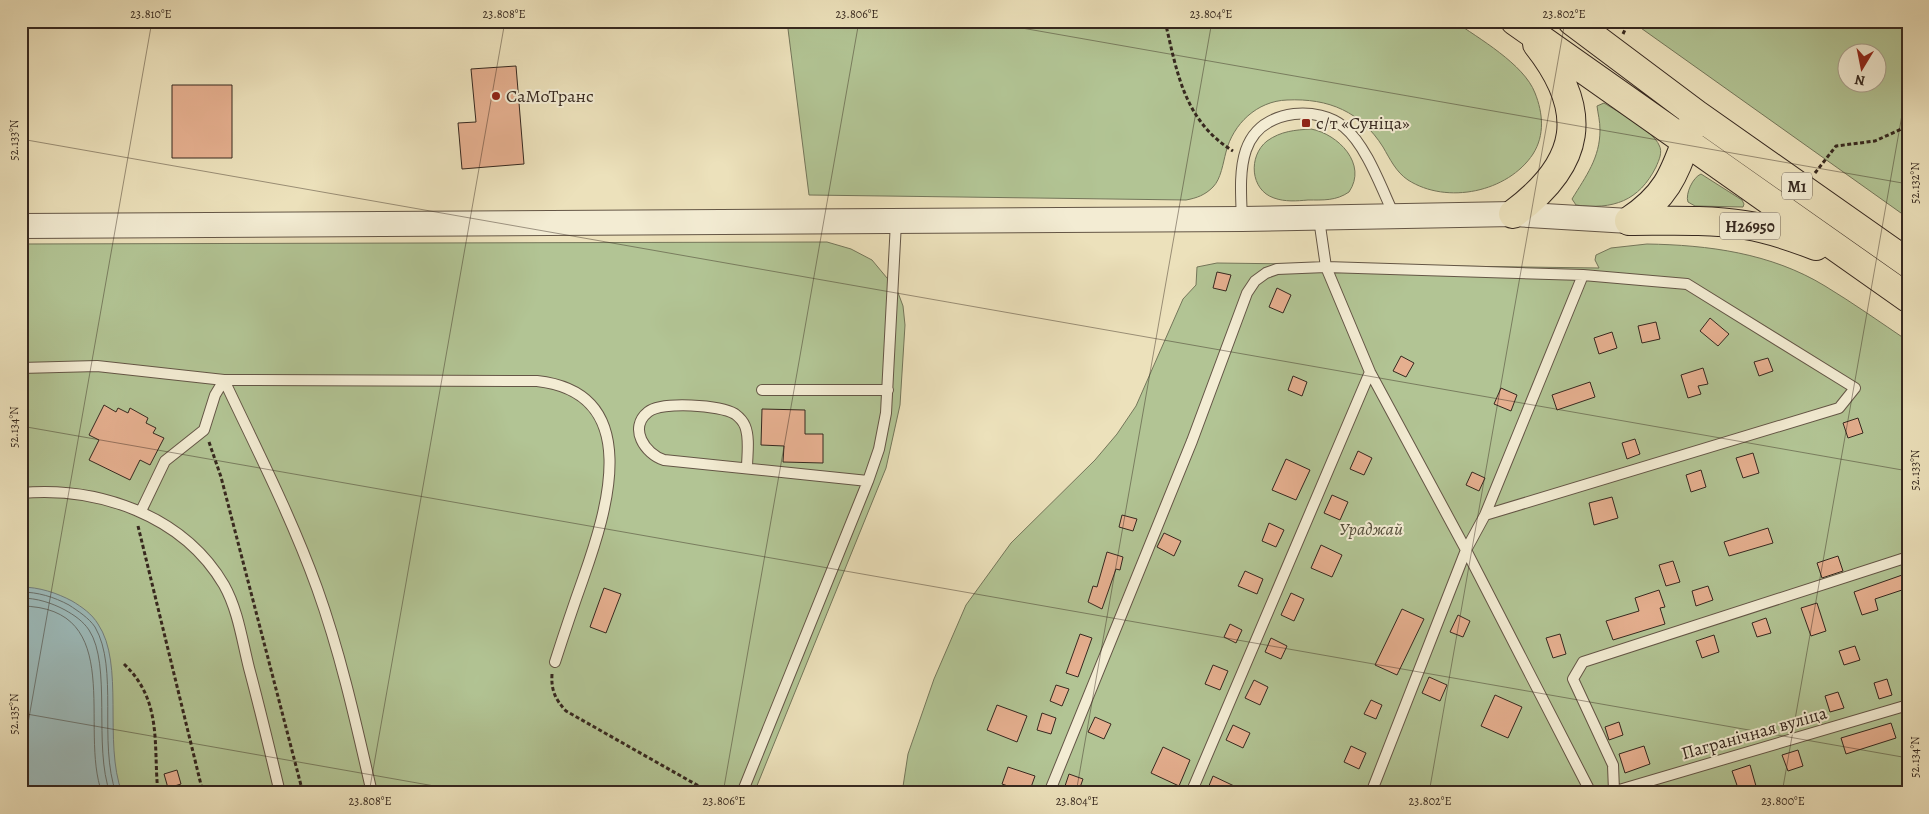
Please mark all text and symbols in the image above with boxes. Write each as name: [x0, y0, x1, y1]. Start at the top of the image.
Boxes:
text: 23.810°E: [130, 6, 172, 22]
text: 23.808°E: [482, 6, 526, 22]
text: 23.806°E: [836, 6, 878, 22]
text: 23.804°E: [1190, 6, 1232, 22]
text: 23.802°E: [1543, 6, 1585, 22]
north arrow: [1836, 42, 1886, 92]
text: N: [1853, 70, 1867, 91]
place label: СаМоТранс: [506, 84, 594, 108]
marker: СаМоТранс: [490, 90, 502, 102]
place label: с/т «Суніца»: [1316, 111, 1410, 135]
marker: с/т «Суніца»: [1300, 117, 1312, 129]
text: 52.133°N: [6, 119, 22, 160]
text: 52.132°N: [1907, 162, 1923, 204]
road number: М1: [1782, 172, 1812, 200]
road number: Н26950: [1720, 212, 1780, 240]
text: 52.134°N: [6, 406, 22, 448]
text: 52.133°N: [1907, 449, 1923, 490]
park label: Ураджай: [1339, 517, 1403, 541]
text: 52.135°N: [6, 693, 22, 735]
street label: Пагранічная вуліца: [1678, 701, 1830, 765]
text: 52.134°N: [1907, 736, 1923, 778]
text: 23.808°E: [348, 793, 392, 809]
text: 23.806°E: [703, 793, 745, 809]
text: 23.804°E: [1056, 793, 1098, 809]
text: 23.802°E: [1409, 793, 1451, 809]
text: 23.800°E: [1761, 793, 1805, 809]

